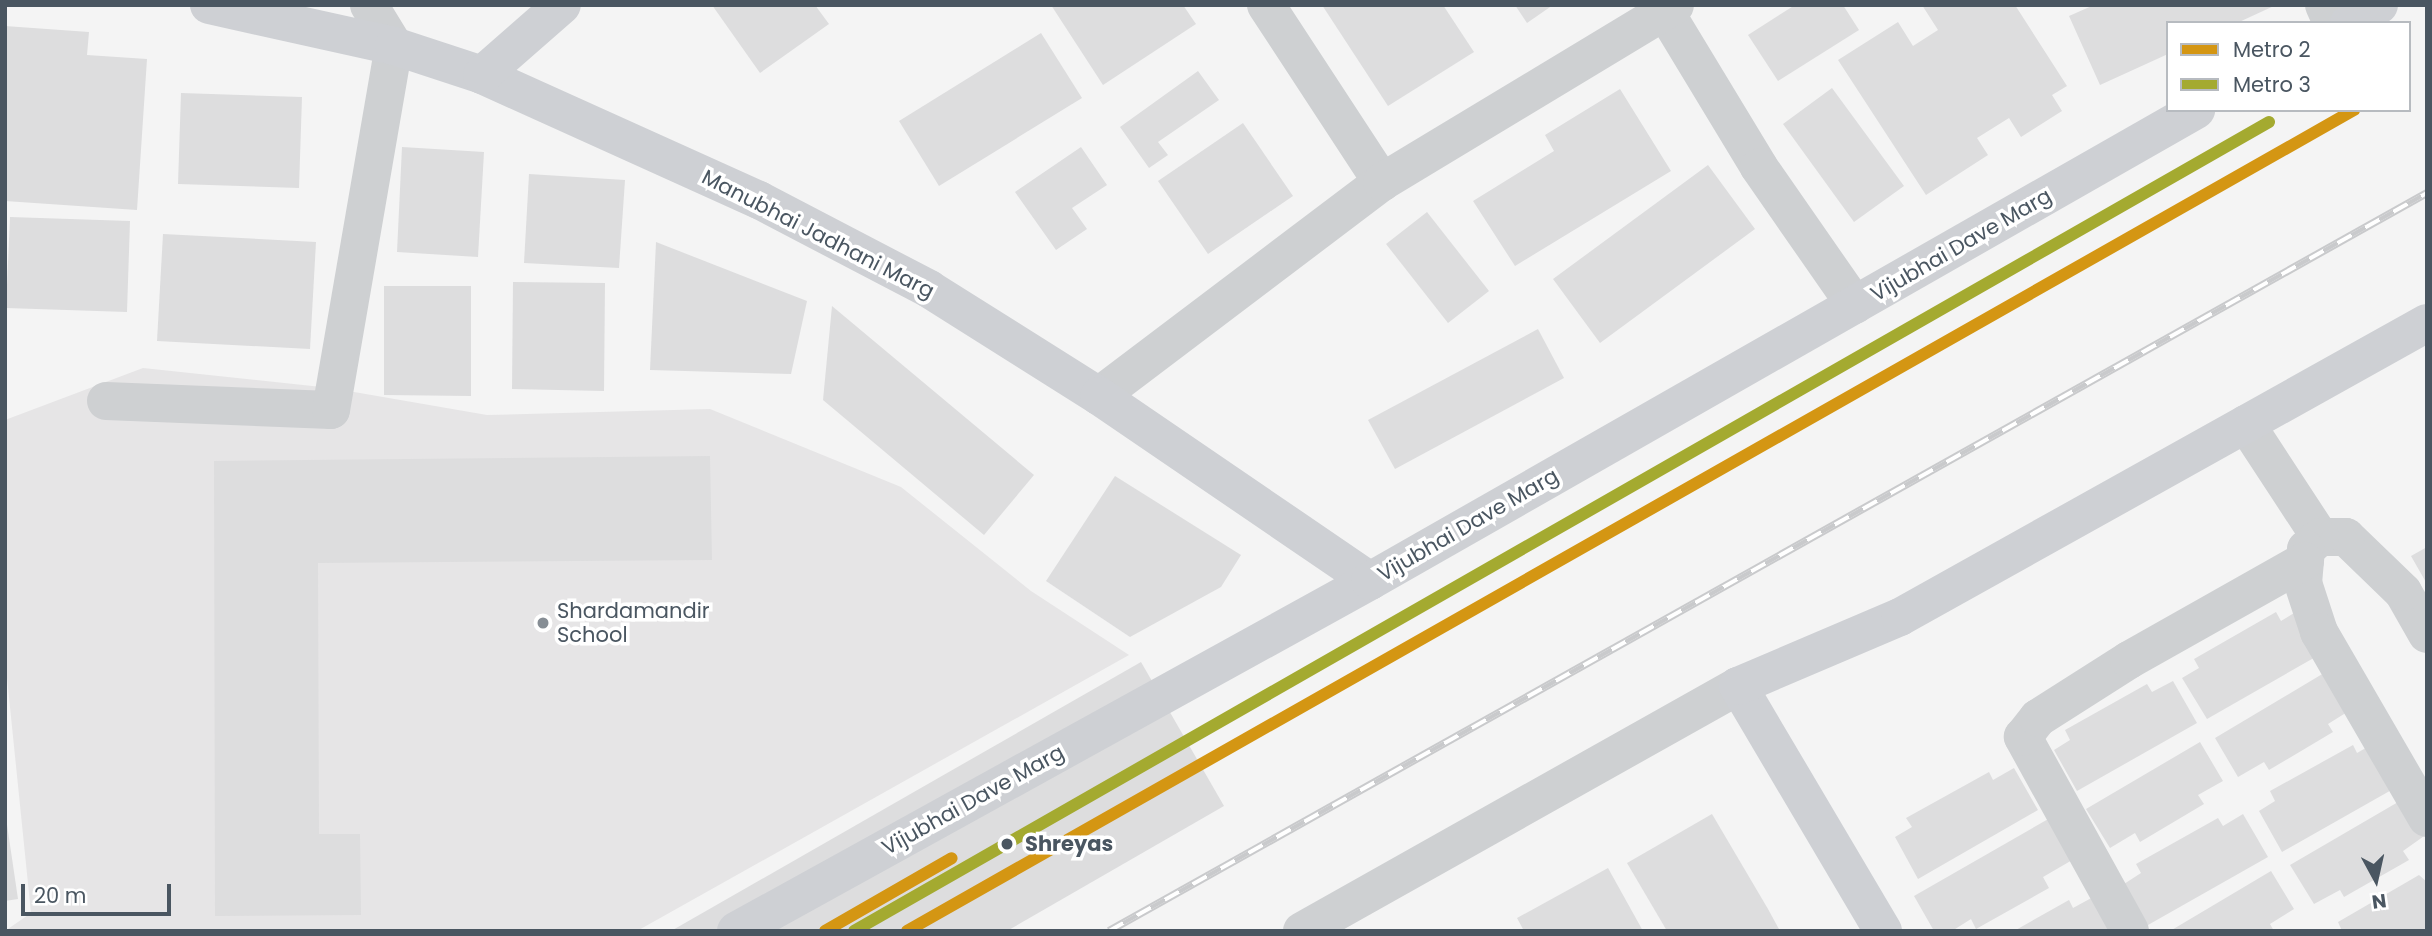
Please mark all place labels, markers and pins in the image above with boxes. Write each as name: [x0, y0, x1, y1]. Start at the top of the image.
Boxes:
place label: Shardamandir School: [557, 598, 710, 648]
marker: Shardamandir School: [535, 615, 551, 631]
place label: Shreyas: [1025, 831, 1113, 857]
marker: Shreyas: [995, 832, 1019, 856]

